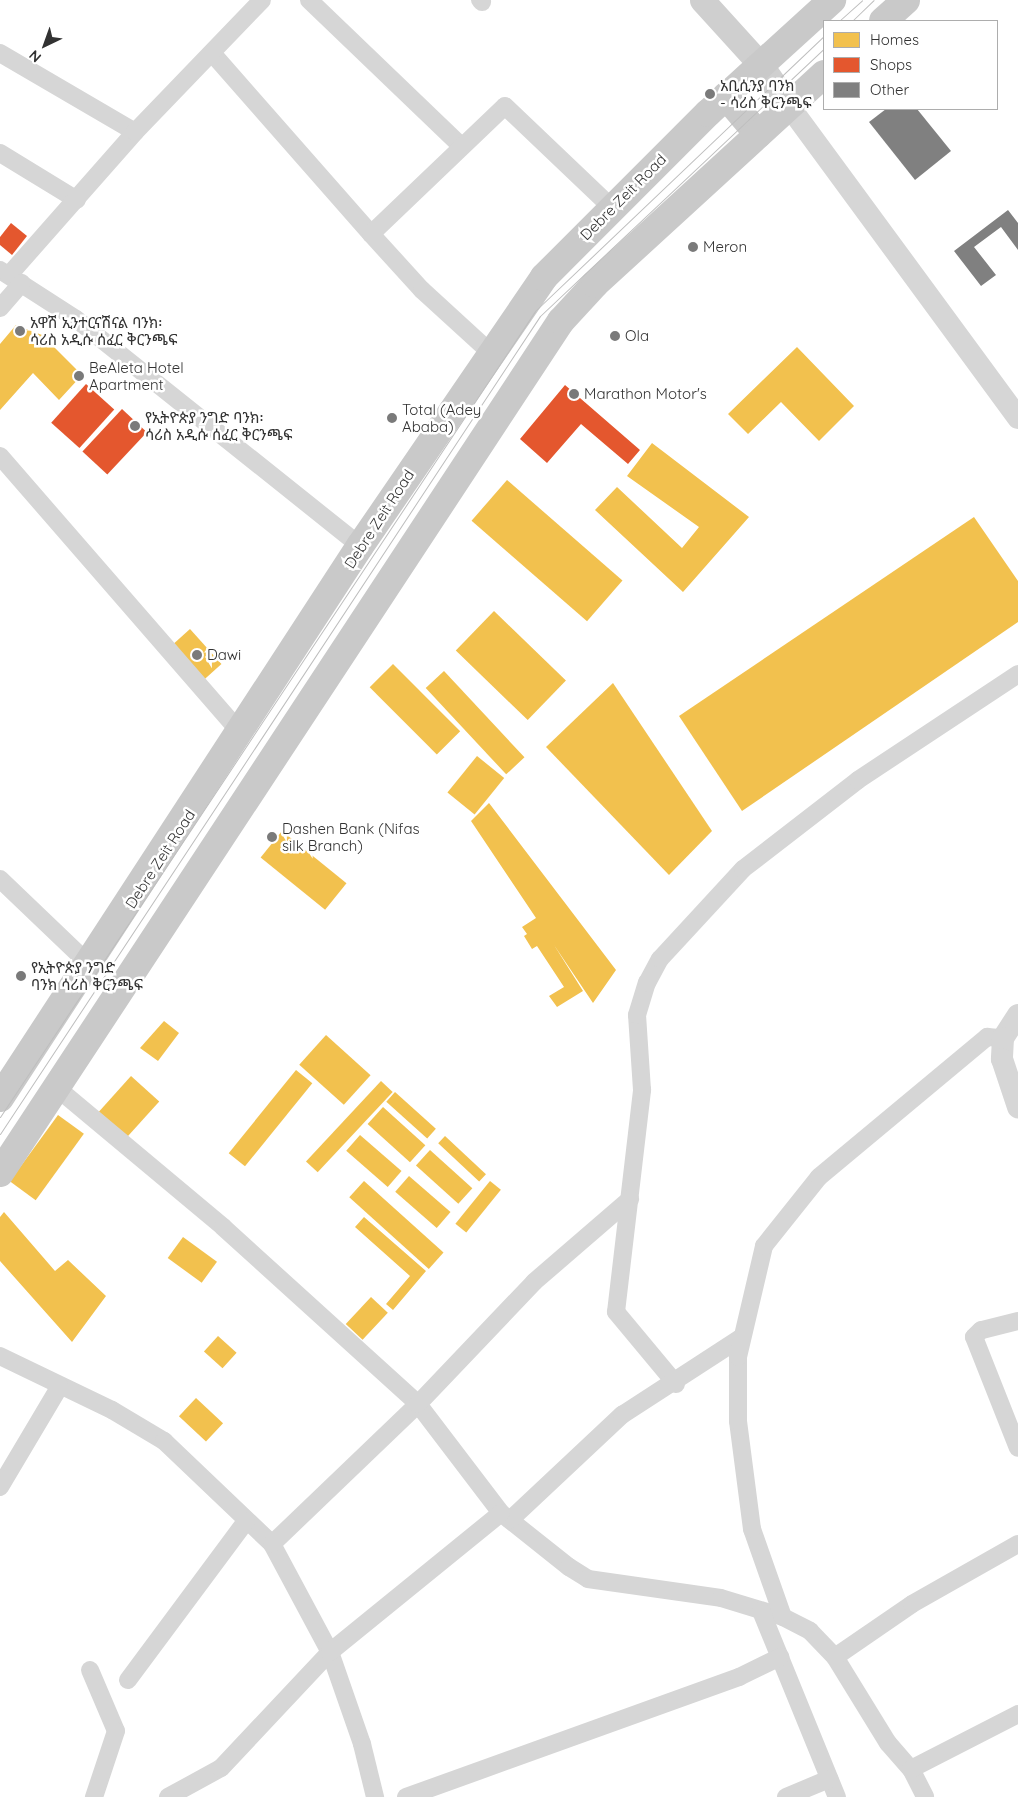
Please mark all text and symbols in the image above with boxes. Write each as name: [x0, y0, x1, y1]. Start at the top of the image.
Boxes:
north arrow: [20, 20, 70, 70]
legend: [823, 20, 998, 110]
text: Homes: [870, 30, 919, 49]
text: N: [25, 46, 45, 66]
text: Shops: [870, 55, 912, 74]
place label: አቢሲንያ ባንክ - ሳሪስ ቅርንጫፍ: [720, 76, 812, 111]
text: Other: [870, 80, 909, 99]
marker: አቢሲንያ ባንክ - ሳሪስ ቅርንጫፍ: [704, 88, 716, 100]
street label: Debre Zeit Road: [576, 150, 670, 244]
place label: Meron: [703, 238, 747, 256]
marker: Meron: [687, 241, 699, 253]
place label: አዋሽ ኢንተርናሽናል ባንክ፡ ሳሪስ አዲሱ ሰፈር ቅርንጫፍ: [30, 313, 177, 348]
marker: አዋሽ ኢንተርናሽናል ባንክ፡ ሳሪስ አዲሱ ሰፈር ቅርንጫፍ: [14, 325, 26, 337]
place label: Ola: [625, 327, 649, 345]
marker: Ola: [609, 330, 621, 342]
place label: BeAleta Hotel Apartment: [89, 358, 184, 393]
marker: BeAleta Hotel Apartment: [73, 370, 85, 382]
place label: Marathon Motor's: [584, 385, 707, 403]
marker: Marathon Motor's: [568, 388, 580, 400]
place label: Total (Adey Ababa): [402, 400, 481, 435]
place label: የኢትዮጵያ ንግድ ባንክ፡ ሳሪስ አዲሱ ሰፈር ቅርንጫፍ: [145, 408, 292, 443]
marker: Total (Adey Ababa): [386, 412, 398, 424]
marker: የኢትዮጵያ ንግድ ባንክ፡ ሳሪስ አዲሱ ሰፈር ቅርንጫፍ: [129, 420, 141, 432]
street label: Debre Zeit Road: [340, 466, 418, 572]
place label: Dawi: [207, 646, 241, 664]
marker: Dawi: [191, 649, 203, 661]
street label: Debre Zeit Road: [121, 806, 199, 912]
place label: Dashen Bank (Nifas silk Branch): [282, 819, 420, 854]
marker: Dashen Bank (Nifas silk Branch): [266, 831, 278, 843]
place label: የኢትዮጵያ ንግድ ባንክ ሳሪስ ቅርንጫፍ: [31, 958, 143, 993]
marker: የኢትዮጵያ ንግድ ባንክ ሳሪስ ቅርንጫፍ: [15, 970, 27, 982]

